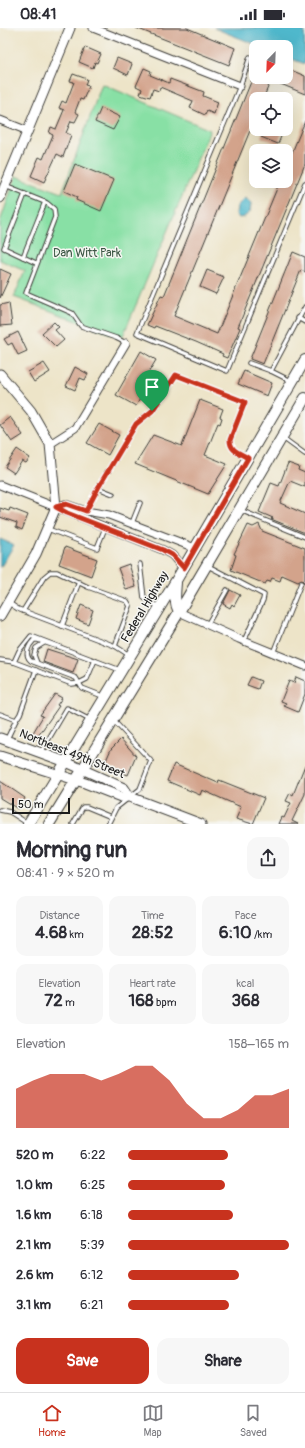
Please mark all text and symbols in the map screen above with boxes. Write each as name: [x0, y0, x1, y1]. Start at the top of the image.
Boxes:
text: 08:41: [20, 5, 56, 24]
north arrow: [249, 40, 293, 84]
map controls: [249, 40, 293, 188]
button: locate: [249, 92, 293, 136]
button: layers: [249, 144, 293, 188]
park label: Dan Witt Park: [53, 246, 121, 261]
pin: [135, 370, 169, 411]
icon: arrive: [141, 376, 163, 398]
street label: Federal Highway: [118, 569, 172, 645]
street label: Northeast 49th Street: [17, 726, 127, 782]
scale bar: [12, 796, 70, 815]
text: 50 m: [18, 798, 44, 811]
text: Morning run: [16, 836, 127, 864]
button: share: [247, 837, 289, 879]
text: 08:41 · 9 × 520 m: [16, 865, 114, 881]
text: Distance: [39, 909, 80, 922]
text: Time: [141, 909, 164, 922]
text: Pace: [235, 909, 256, 922]
text: 4.68: [35, 922, 67, 943]
text: 28:52: [132, 922, 173, 943]
text: 6:10: [219, 922, 252, 943]
text: km: [67, 928, 84, 941]
text: /km: [252, 928, 272, 941]
text: Elevation: [39, 977, 80, 990]
text: Heart rate: [129, 977, 176, 990]
text: kcal: [237, 977, 254, 990]
text: 72: [44, 990, 63, 1011]
text: 168: [129, 990, 154, 1011]
text: 368: [232, 990, 259, 1011]
text: m: [63, 996, 75, 1009]
text: bpm: [154, 996, 176, 1009]
text: Elevation: [16, 1036, 66, 1052]
text: 158–165 m: [229, 1036, 289, 1052]
text: 520 m: [16, 1147, 54, 1163]
text: 6:22: [80, 1147, 106, 1163]
text: 1.0 km: [16, 1177, 53, 1193]
text: 6:25: [80, 1177, 105, 1193]
text: 1.6 km: [16, 1207, 51, 1223]
text: 6:18: [80, 1207, 103, 1223]
text: 2.1 km: [16, 1237, 51, 1253]
text: 5:39: [80, 1237, 104, 1253]
text: 2.6 km: [16, 1267, 53, 1283]
text: 6:12: [80, 1267, 103, 1283]
text: 3.1 km: [16, 1297, 51, 1313]
text: 6:21: [80, 1297, 103, 1313]
button: Save: [16, 1338, 149, 1384]
button: Share: [157, 1338, 289, 1384]
tab: Home: [38, 1402, 66, 1439]
tab: Map: [142, 1402, 164, 1439]
tab: Saved: [240, 1402, 267, 1439]

